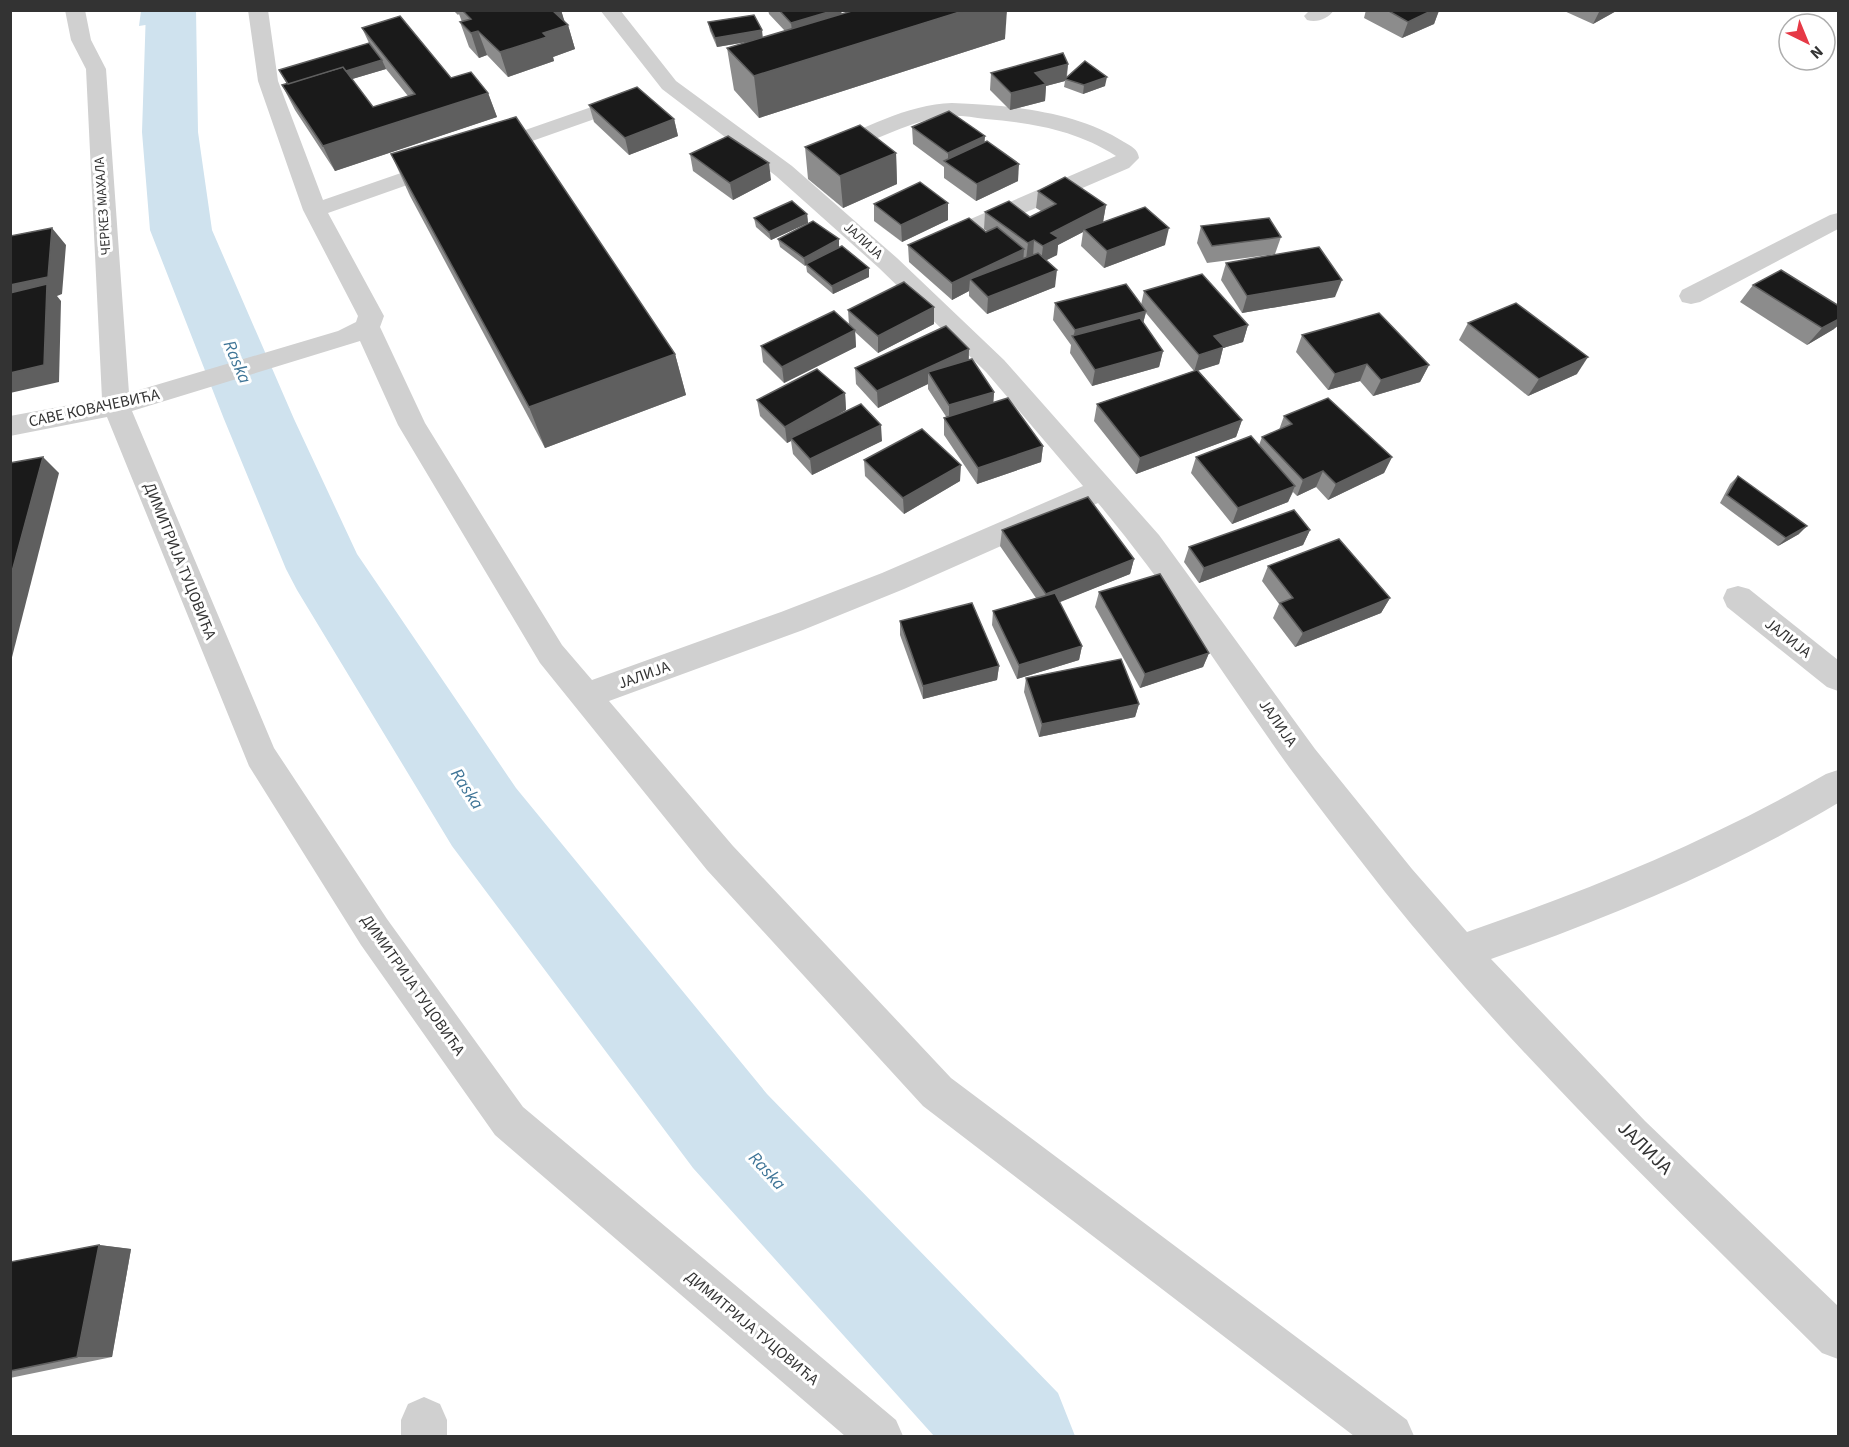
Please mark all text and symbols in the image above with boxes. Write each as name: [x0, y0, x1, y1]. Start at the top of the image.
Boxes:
north arrow: [1777, 12, 1837, 72]
text: N: [1805, 41, 1828, 64]
street label: ЧЕРКЕЗ МАХАЛА: [90, 156, 116, 256]
street label: ЈАЛИЈА: [839, 218, 887, 264]
water label: Raska: [217, 337, 257, 388]
street label: САВЕ КОВАЧЕВИЋА: [27, 383, 162, 433]
street label: ДИМИТРИЈА ТУЦОВИЋА: [138, 479, 222, 643]
street label: ЈАЛИЈА: [1760, 613, 1816, 663]
street label: ЈАЛИЈА: [615, 655, 673, 694]
street label: ЈАЛИЈА: [1254, 695, 1303, 751]
water label: Raska: [444, 763, 490, 815]
street label: ДИМИТРИЈА ТУЦОВИЋА: [356, 910, 470, 1060]
street label: ЈАЛИЈА: [1611, 1115, 1679, 1181]
water label: Raska: [743, 1146, 792, 1196]
street label: ДИМИТРИЈА ТУЦОВИЋА: [681, 1266, 824, 1391]

